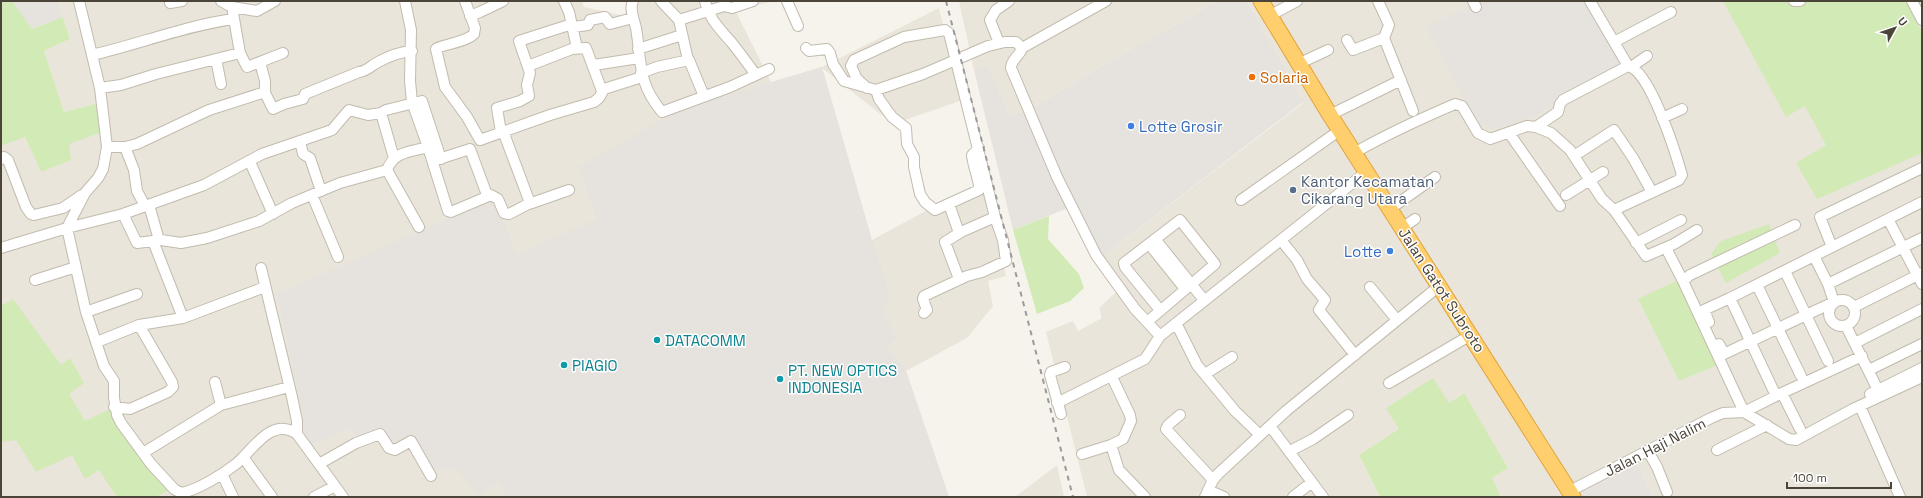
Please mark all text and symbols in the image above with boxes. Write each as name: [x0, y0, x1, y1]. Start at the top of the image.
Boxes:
north arrow: [1875, 8, 1915, 48]
text: U: [1895, 14, 1910, 29]
place label: Solaria: [1260, 68, 1309, 87]
marker: Solaria: [1247, 72, 1257, 82]
place label: Lotte Grosir: [1139, 117, 1223, 136]
marker: Lotte Grosir: [1126, 121, 1136, 131]
place label: Kantor Kecamatan Cikarang Utara: [1301, 172, 1434, 208]
marker: Kantor Kecamatan Cikarang Utara: [1288, 185, 1298, 195]
street label: Jalan Gatot Subroto: [1394, 224, 1490, 356]
place label: Lotte: [1344, 242, 1382, 261]
marker: Lotte: [1385, 246, 1395, 256]
place label: DATACOMM: [665, 331, 746, 350]
marker: DATACOMM: [652, 335, 662, 345]
place label: PIAGIO: [572, 356, 618, 375]
marker: PIAGIO: [559, 360, 569, 370]
place label: PT. NEW OPTICS INDONESIA: [788, 361, 897, 397]
marker: PT. NEW OPTICS INDONESIA: [775, 374, 785, 384]
street label: Jalan Haji Nalim: [1601, 413, 1709, 481]
scale bar: [1787, 464, 1891, 490]
text: 100 m: [1793, 470, 1827, 486]

